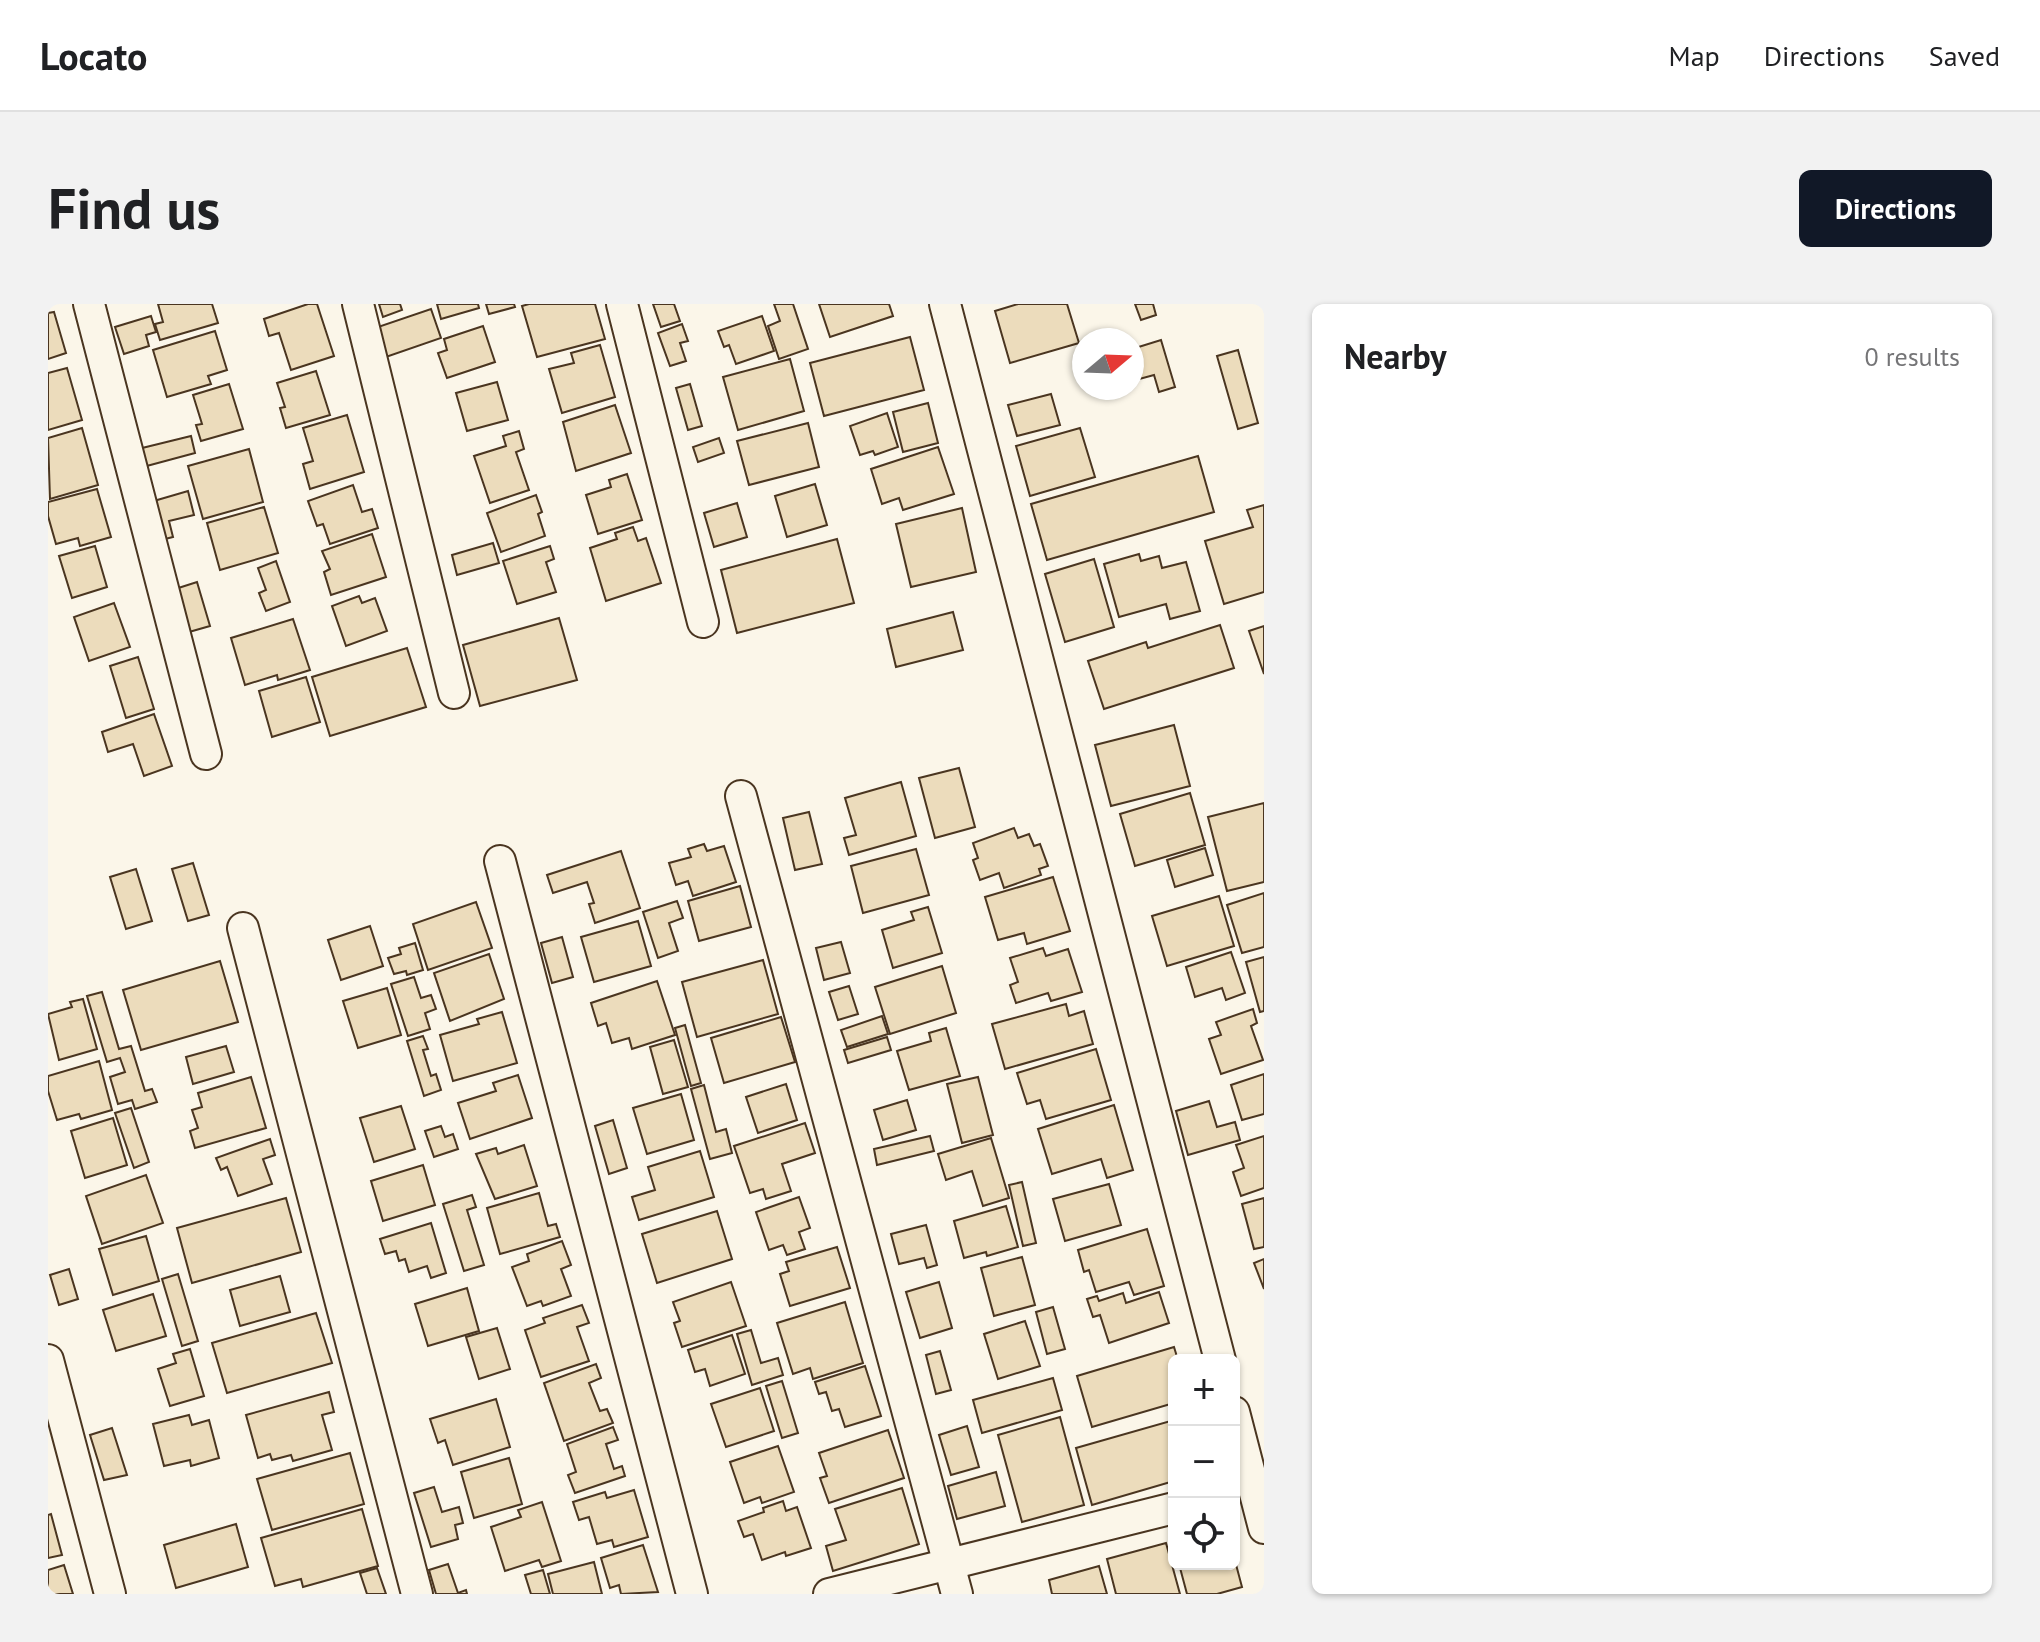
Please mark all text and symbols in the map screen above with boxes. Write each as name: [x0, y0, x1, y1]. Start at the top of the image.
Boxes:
text: Locato: [40, 31, 147, 80]
text: Map: [1669, 37, 1720, 74]
text: Directions: [1764, 37, 1885, 74]
text: Saved: [1929, 37, 2000, 74]
button: Directions: [1799, 170, 1992, 247]
text: Find us: [48, 172, 220, 244]
north arrow: [1072, 328, 1144, 400]
text: Nearby: [1344, 334, 1446, 378]
text: 0 results: [1865, 340, 1960, 373]
map controls: [1168, 1354, 1240, 1570]
button: +: [1168, 1354, 1240, 1426]
button: −: [1168, 1426, 1240, 1498]
button: locate: [1168, 1498, 1240, 1570]

